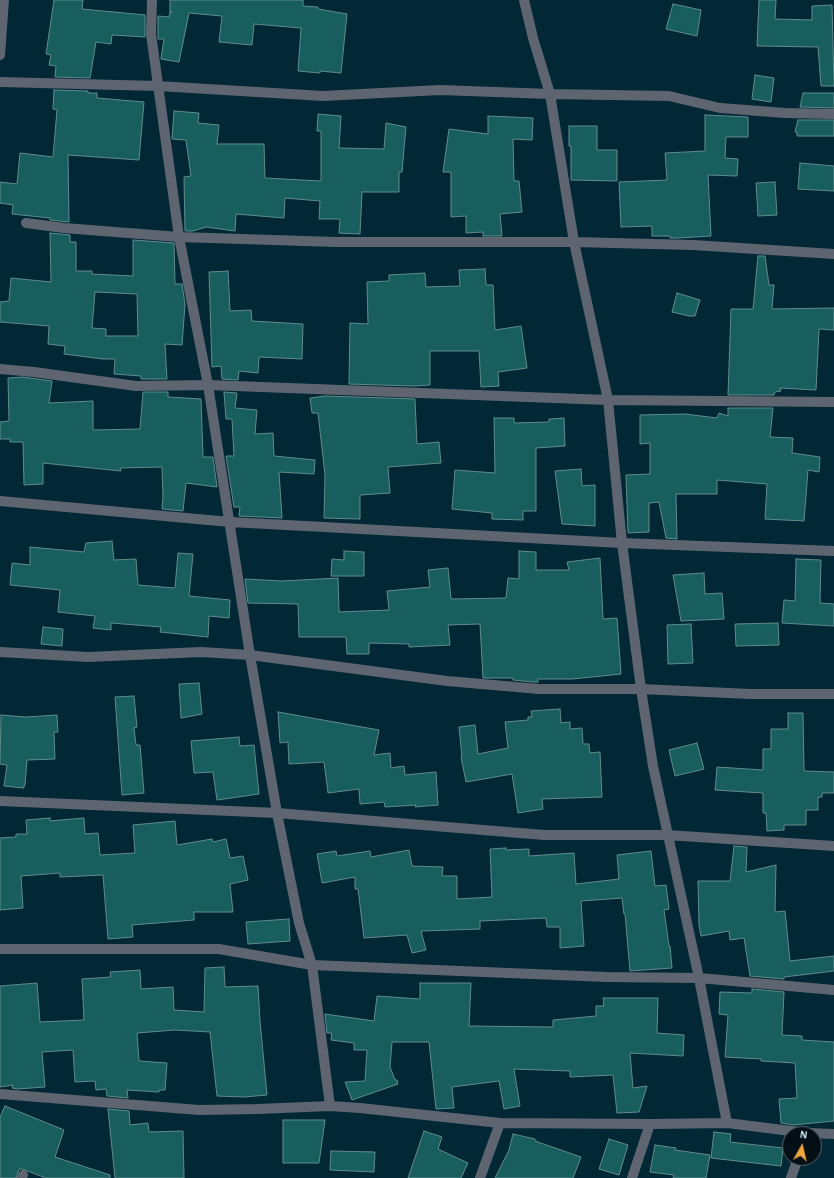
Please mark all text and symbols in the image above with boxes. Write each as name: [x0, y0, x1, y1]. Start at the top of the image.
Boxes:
north arrow: [782, 1126, 822, 1166]
text: N: [799, 1129, 808, 1141]

